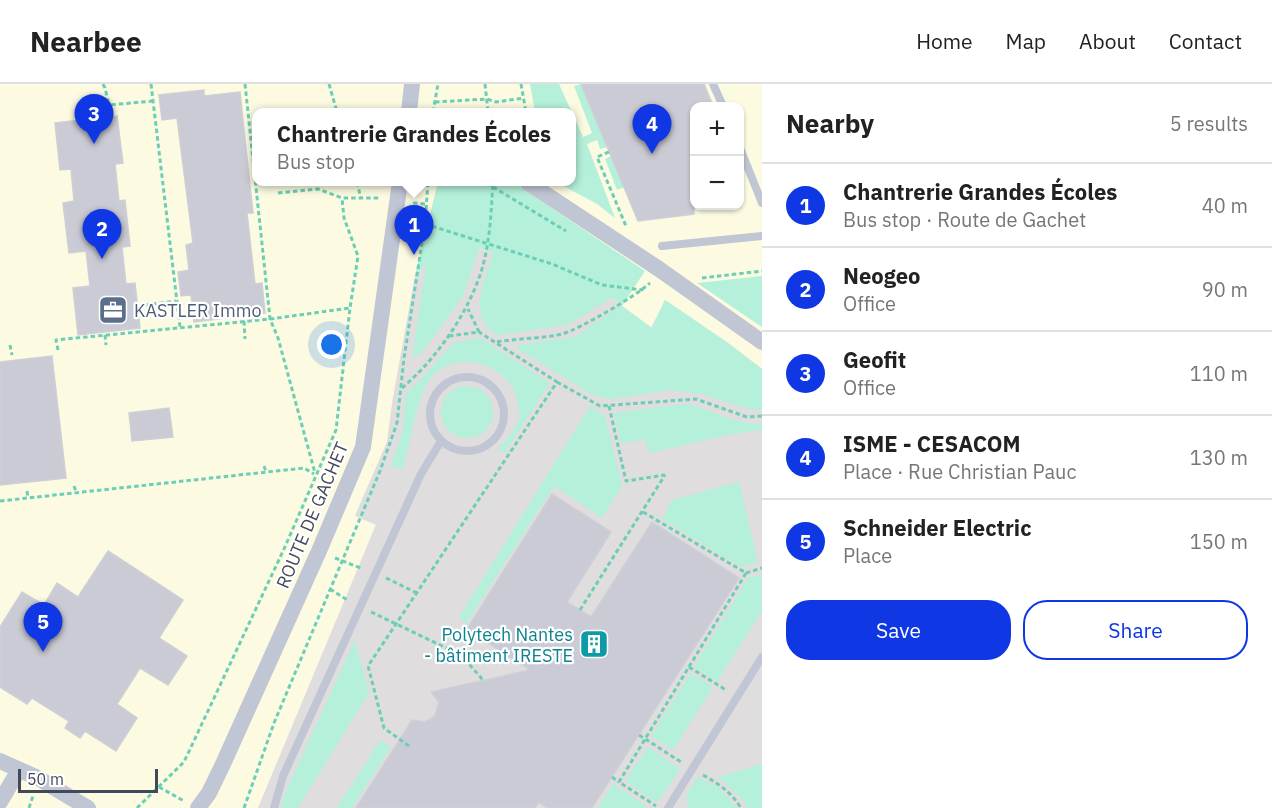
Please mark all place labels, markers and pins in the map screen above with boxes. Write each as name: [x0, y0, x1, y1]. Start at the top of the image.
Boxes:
pin: 3: [74, 94, 113, 144]
pin: 4: [632, 104, 672, 154]
pin: 1: [394, 206, 434, 255]
pin: 2: [82, 210, 122, 259]
office icon: KASTLER Immo: [97, 294, 129, 326]
place label: KASTLER Immo: [134, 299, 261, 322]
pin: 5: [24, 602, 63, 652]
place label: Polytech Nantes - bâtiment IRESTE: [424, 623, 573, 667]
building icon: Polytech Nantes - bâtiment IRESTE: [578, 628, 610, 660]

